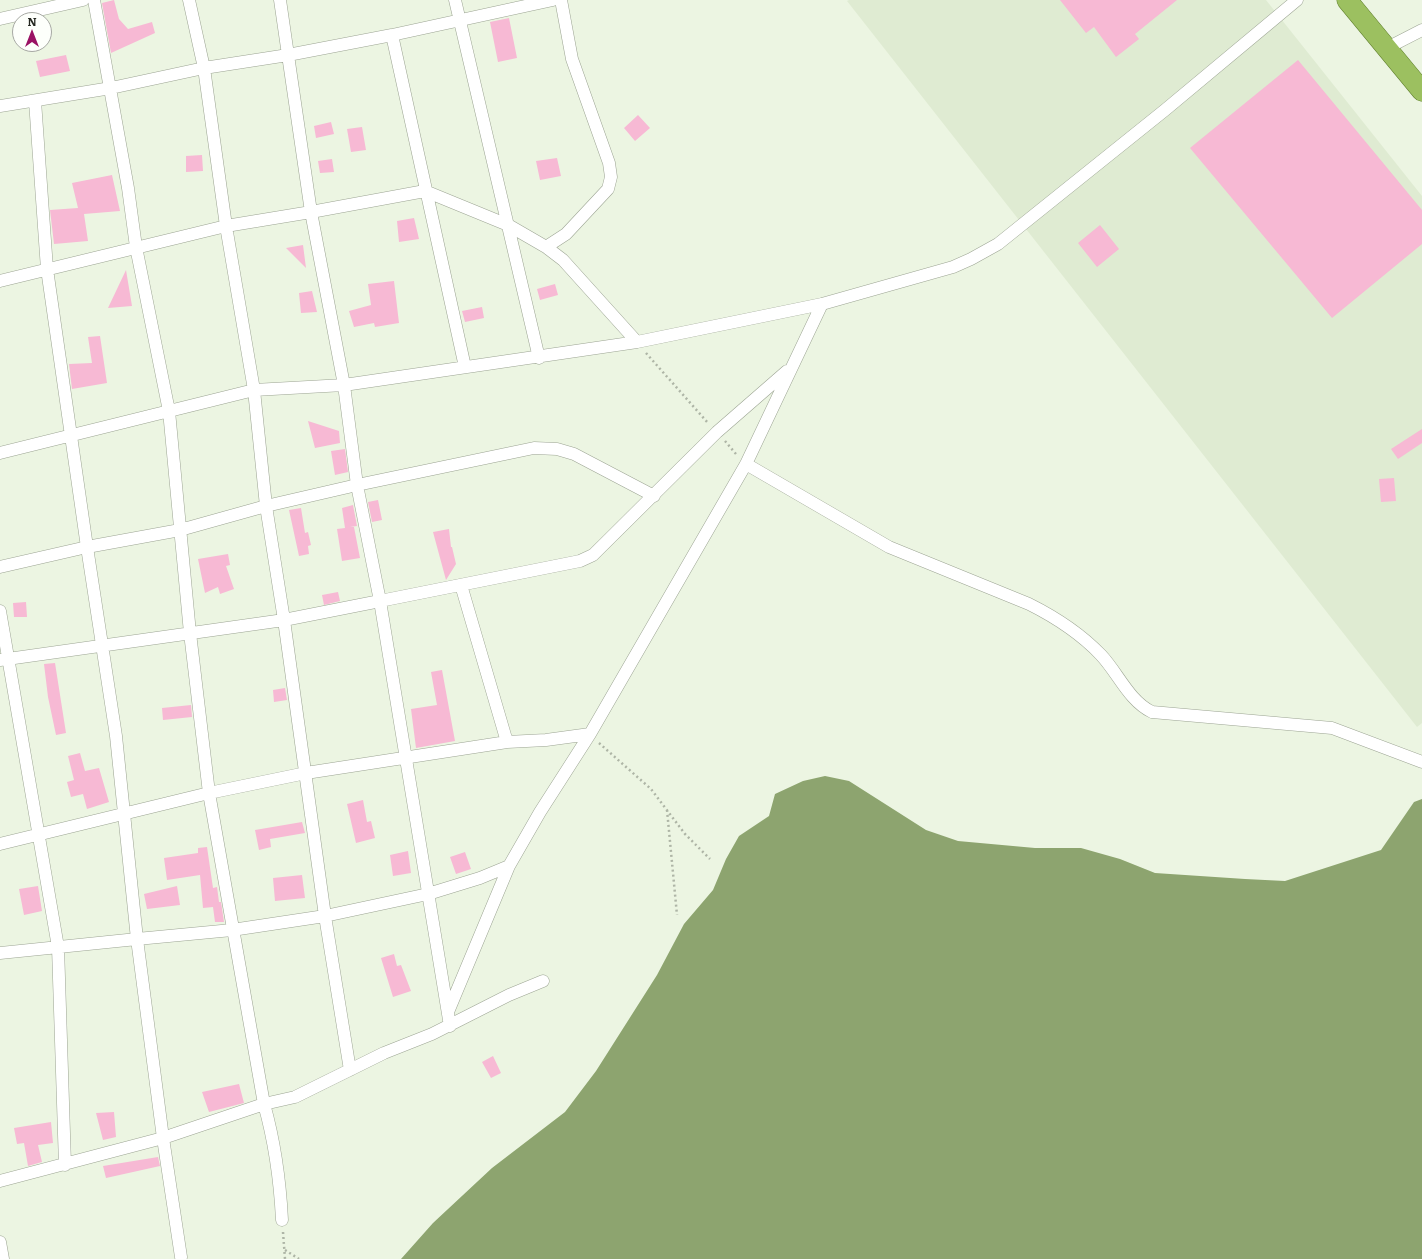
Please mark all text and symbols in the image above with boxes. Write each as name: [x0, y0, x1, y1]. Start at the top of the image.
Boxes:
north arrow: [12, 12, 52, 52]
text: N: [27, 13, 37, 29]

